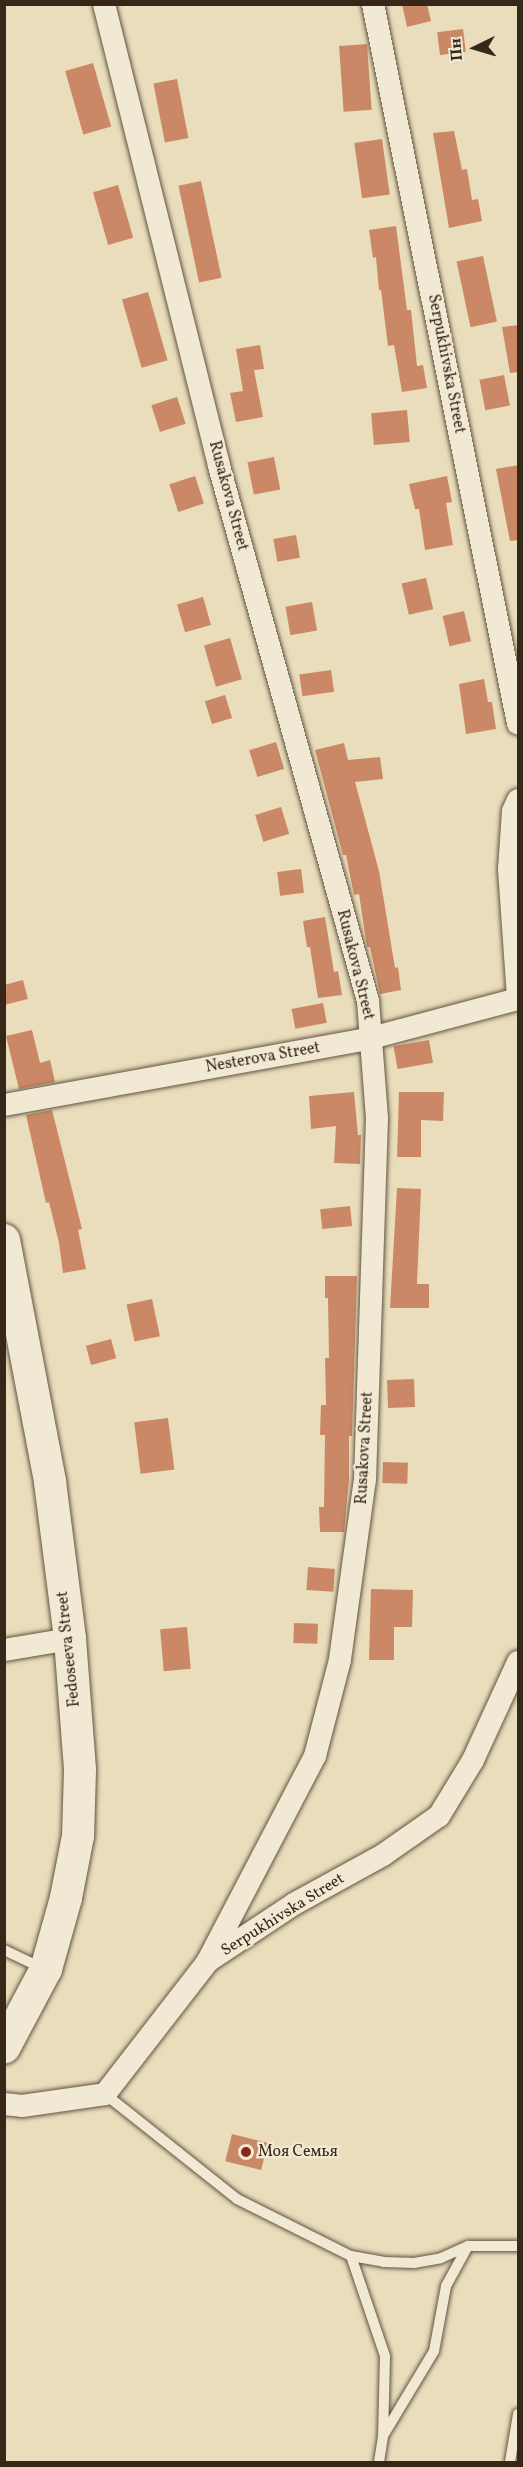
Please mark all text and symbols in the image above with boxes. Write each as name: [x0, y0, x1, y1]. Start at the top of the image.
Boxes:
north arrow: [445, 18, 505, 78]
text: Пн: [445, 37, 469, 62]
street label: Serpukhivska Street: [423, 293, 469, 435]
street label: Rusakova Street: [204, 439, 252, 553]
street label: Rusakova Street: [332, 908, 378, 1022]
street label: Nesterova Street: [204, 1038, 322, 1078]
street label: Rusakova Street: [352, 1391, 378, 1505]
street label: Fedoseeva Street: [53, 1590, 85, 1708]
street label: Serpukhivska Street: [218, 1869, 348, 1961]
place label: Моя Семья: [258, 2142, 338, 2162]
marker: Моя Семья: [239, 2145, 253, 2159]

